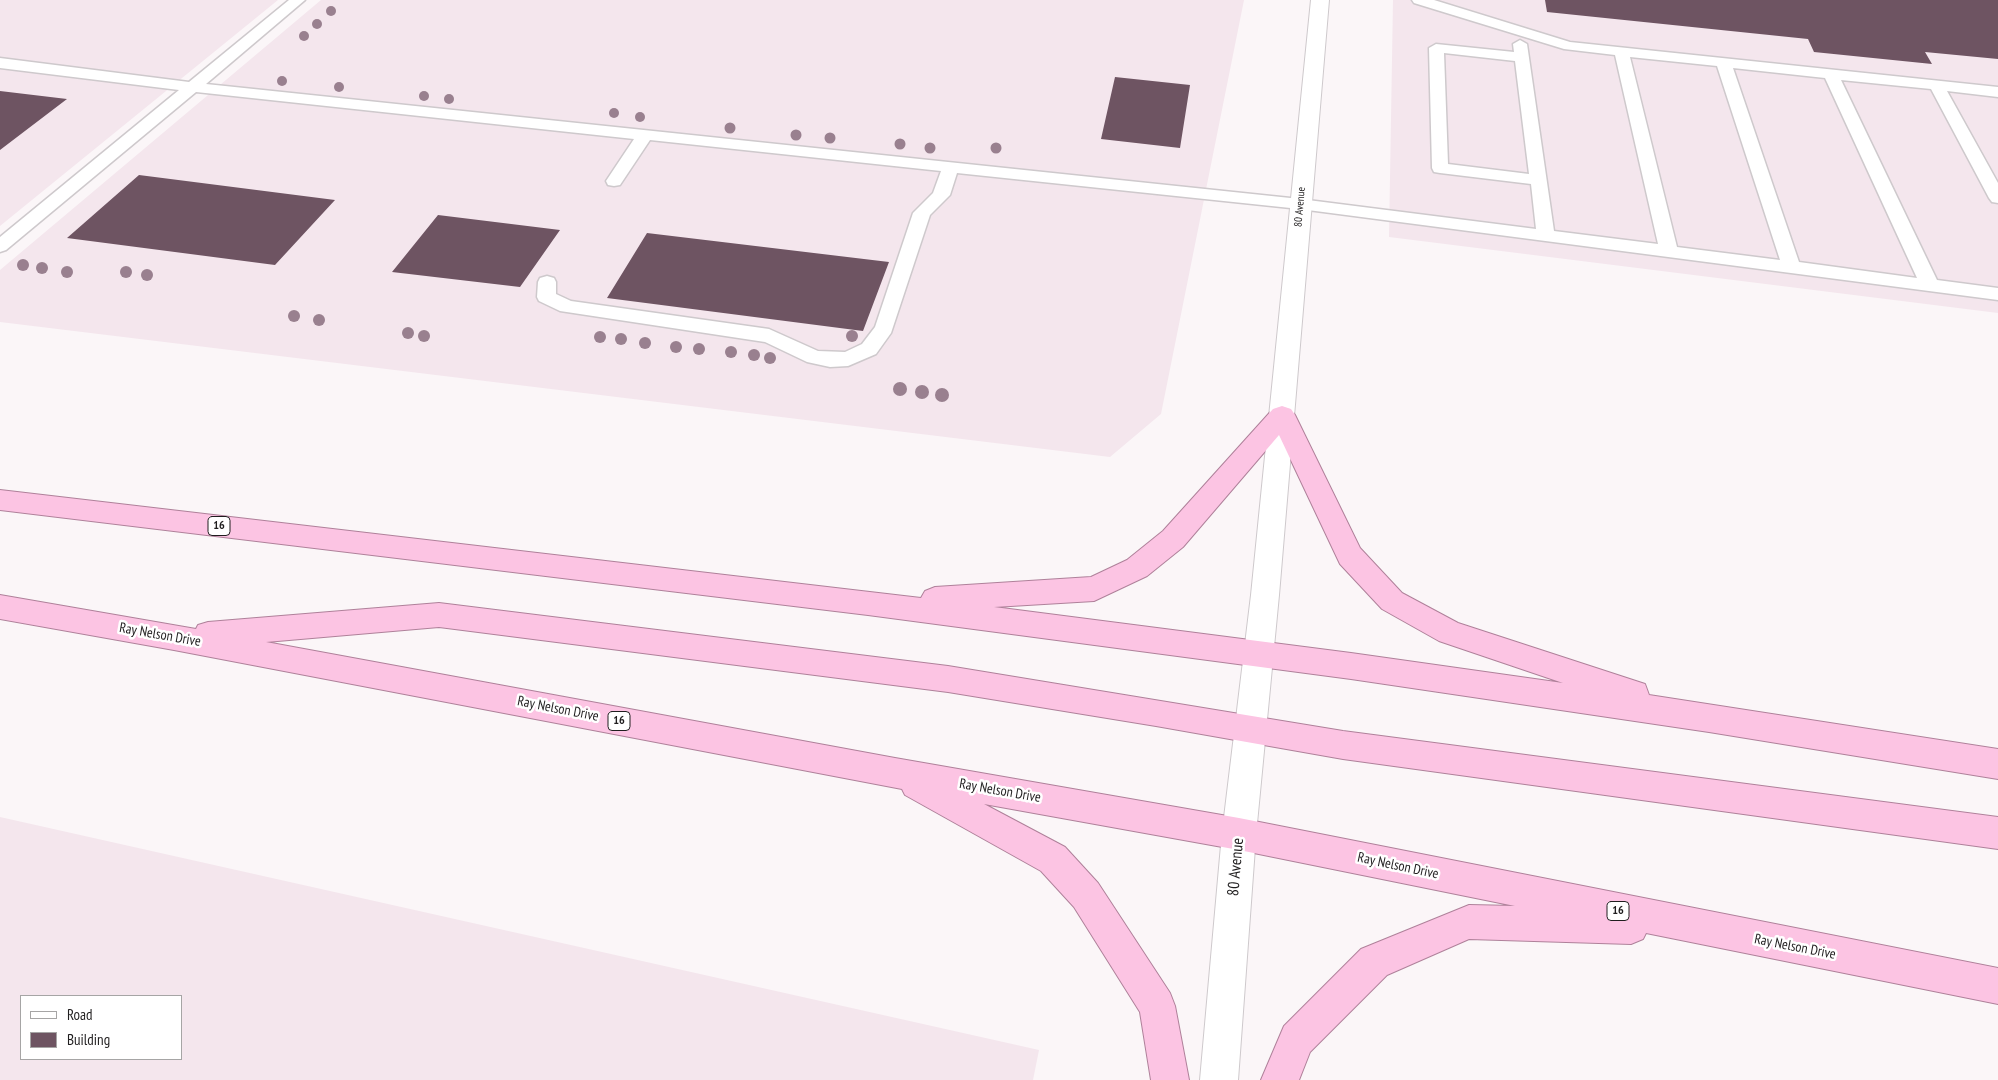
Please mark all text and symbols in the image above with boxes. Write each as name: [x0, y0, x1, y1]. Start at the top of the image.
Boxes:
street label: 80 Avenue: [1292, 186, 1308, 228]
road number: 16: [208, 516, 230, 536]
street label: Ray Nelson Drive: [118, 620, 202, 650]
street label: Ray Nelson Drive: [516, 693, 600, 725]
road number: 16: [608, 711, 630, 730]
street label: Ray Nelson Drive: [958, 776, 1042, 806]
street label: 80 Avenue: [1224, 837, 1248, 897]
street label: Ray Nelson Drive: [1356, 849, 1440, 883]
road number: 16: [1607, 901, 1629, 920]
street label: Ray Nelson Drive: [1753, 931, 1837, 963]
legend: [20, 995, 182, 1060]
text: Road: [67, 1005, 93, 1024]
text: Building: [67, 1030, 110, 1049]

